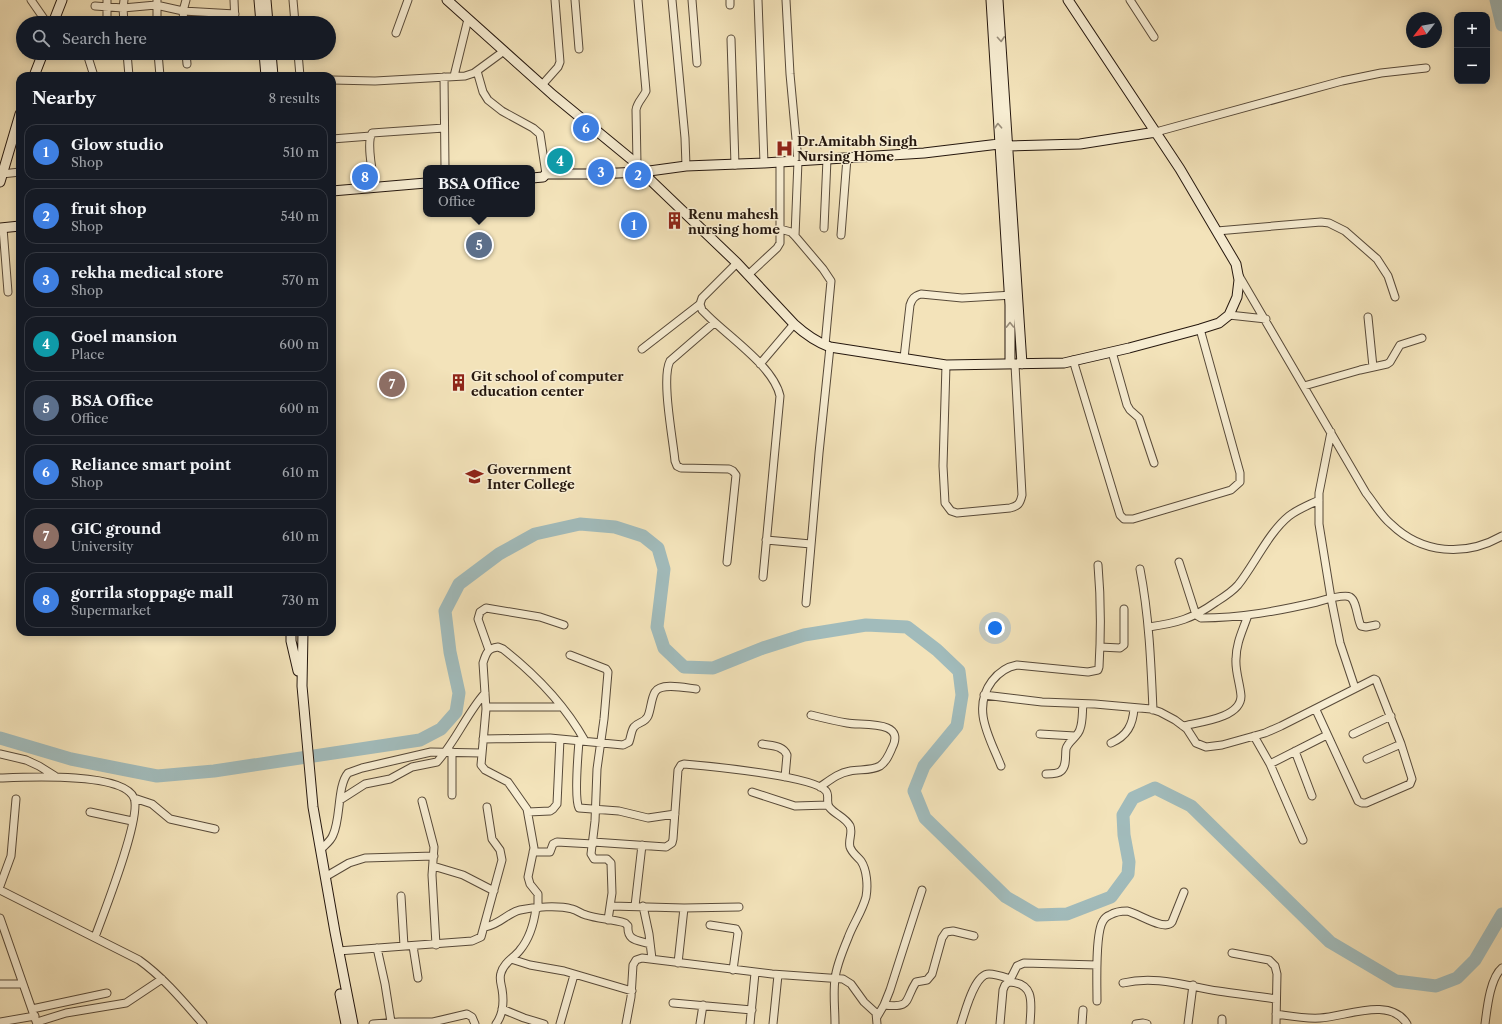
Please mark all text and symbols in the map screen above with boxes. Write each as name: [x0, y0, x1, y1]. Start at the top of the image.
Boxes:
north arrow: [1406, 12, 1442, 48]
map controls: [1454, 12, 1490, 84]
button: +: [1454, 12, 1490, 48]
search box: [16, 16, 336, 60]
icon: search: [30, 27, 52, 49]
text: Search here: [62, 29, 147, 48]
one-way arrow: [996, 36, 1005, 42]
button: −: [1454, 48, 1490, 84]
text: Nearby: [32, 88, 96, 108]
text: 8 results: [268, 90, 320, 106]
pin: 6: [573, 113, 599, 143]
one-way arrow: [993, 123, 1002, 129]
place label: Dr.Amitabh Singh Nursing Home: [797, 133, 917, 164]
text: Glow studio: [71, 135, 163, 154]
hospital icon: Dr.Amitabh Singh Nursing Home: [774, 138, 794, 158]
text: 1: [43, 144, 49, 160]
text: 510 m: [283, 144, 319, 160]
pin: 4: [547, 146, 573, 176]
text: Shop: [71, 154, 103, 170]
pin: 3: [588, 157, 614, 187]
pin: 2: [625, 160, 651, 190]
pin: 8: [352, 162, 378, 192]
popup: [423, 165, 535, 217]
text: BSA Office: [438, 174, 520, 193]
text: Office: [438, 193, 475, 209]
text: fruit shop: [71, 199, 147, 218]
place label: Renu mahesh nursing home: [688, 206, 780, 237]
text: 2: [42, 208, 50, 224]
text: 540 m: [281, 208, 319, 224]
pin: 1: [621, 210, 647, 240]
building icon: Renu mahesh nursing home: [665, 211, 685, 231]
text: Shop: [71, 218, 103, 234]
pin: 5: [466, 230, 492, 260]
text: rekha medical store: [71, 263, 223, 282]
text: 3: [42, 272, 50, 288]
text: 570 m: [282, 272, 319, 288]
text: Shop: [71, 282, 103, 298]
one-way arrow: [1006, 322, 1015, 328]
text: Goel mansion: [71, 327, 177, 346]
text: 4: [42, 336, 50, 352]
text: 600 m: [279, 336, 319, 352]
text: Place: [71, 346, 104, 362]
place label: Git school of computer education center: [471, 368, 624, 399]
pin: 7: [379, 369, 405, 399]
building icon: Git school of computer education center: [448, 373, 468, 393]
text: BSA Office: [71, 391, 153, 410]
text: 5: [42, 400, 50, 416]
text: 600 m: [279, 400, 319, 416]
text: Office: [71, 410, 108, 426]
text: Reliance smart point: [71, 455, 231, 474]
place label: Government Inter College: [487, 461, 575, 492]
text: 6: [42, 464, 50, 480]
text: 610 m: [282, 464, 319, 480]
school or university icon: Government Inter College: [464, 466, 484, 486]
text: Shop: [71, 474, 103, 490]
text: GIC ground: [71, 519, 161, 538]
text: 7: [43, 528, 49, 544]
text: 610 m: [282, 528, 319, 544]
text: University: [71, 538, 134, 554]
text: gorrila stoppage mall: [71, 583, 233, 602]
text: 8: [42, 592, 50, 608]
text: 730 m: [282, 592, 319, 608]
text: Supermarket: [71, 602, 151, 618]
your location: [985, 618, 1005, 638]

